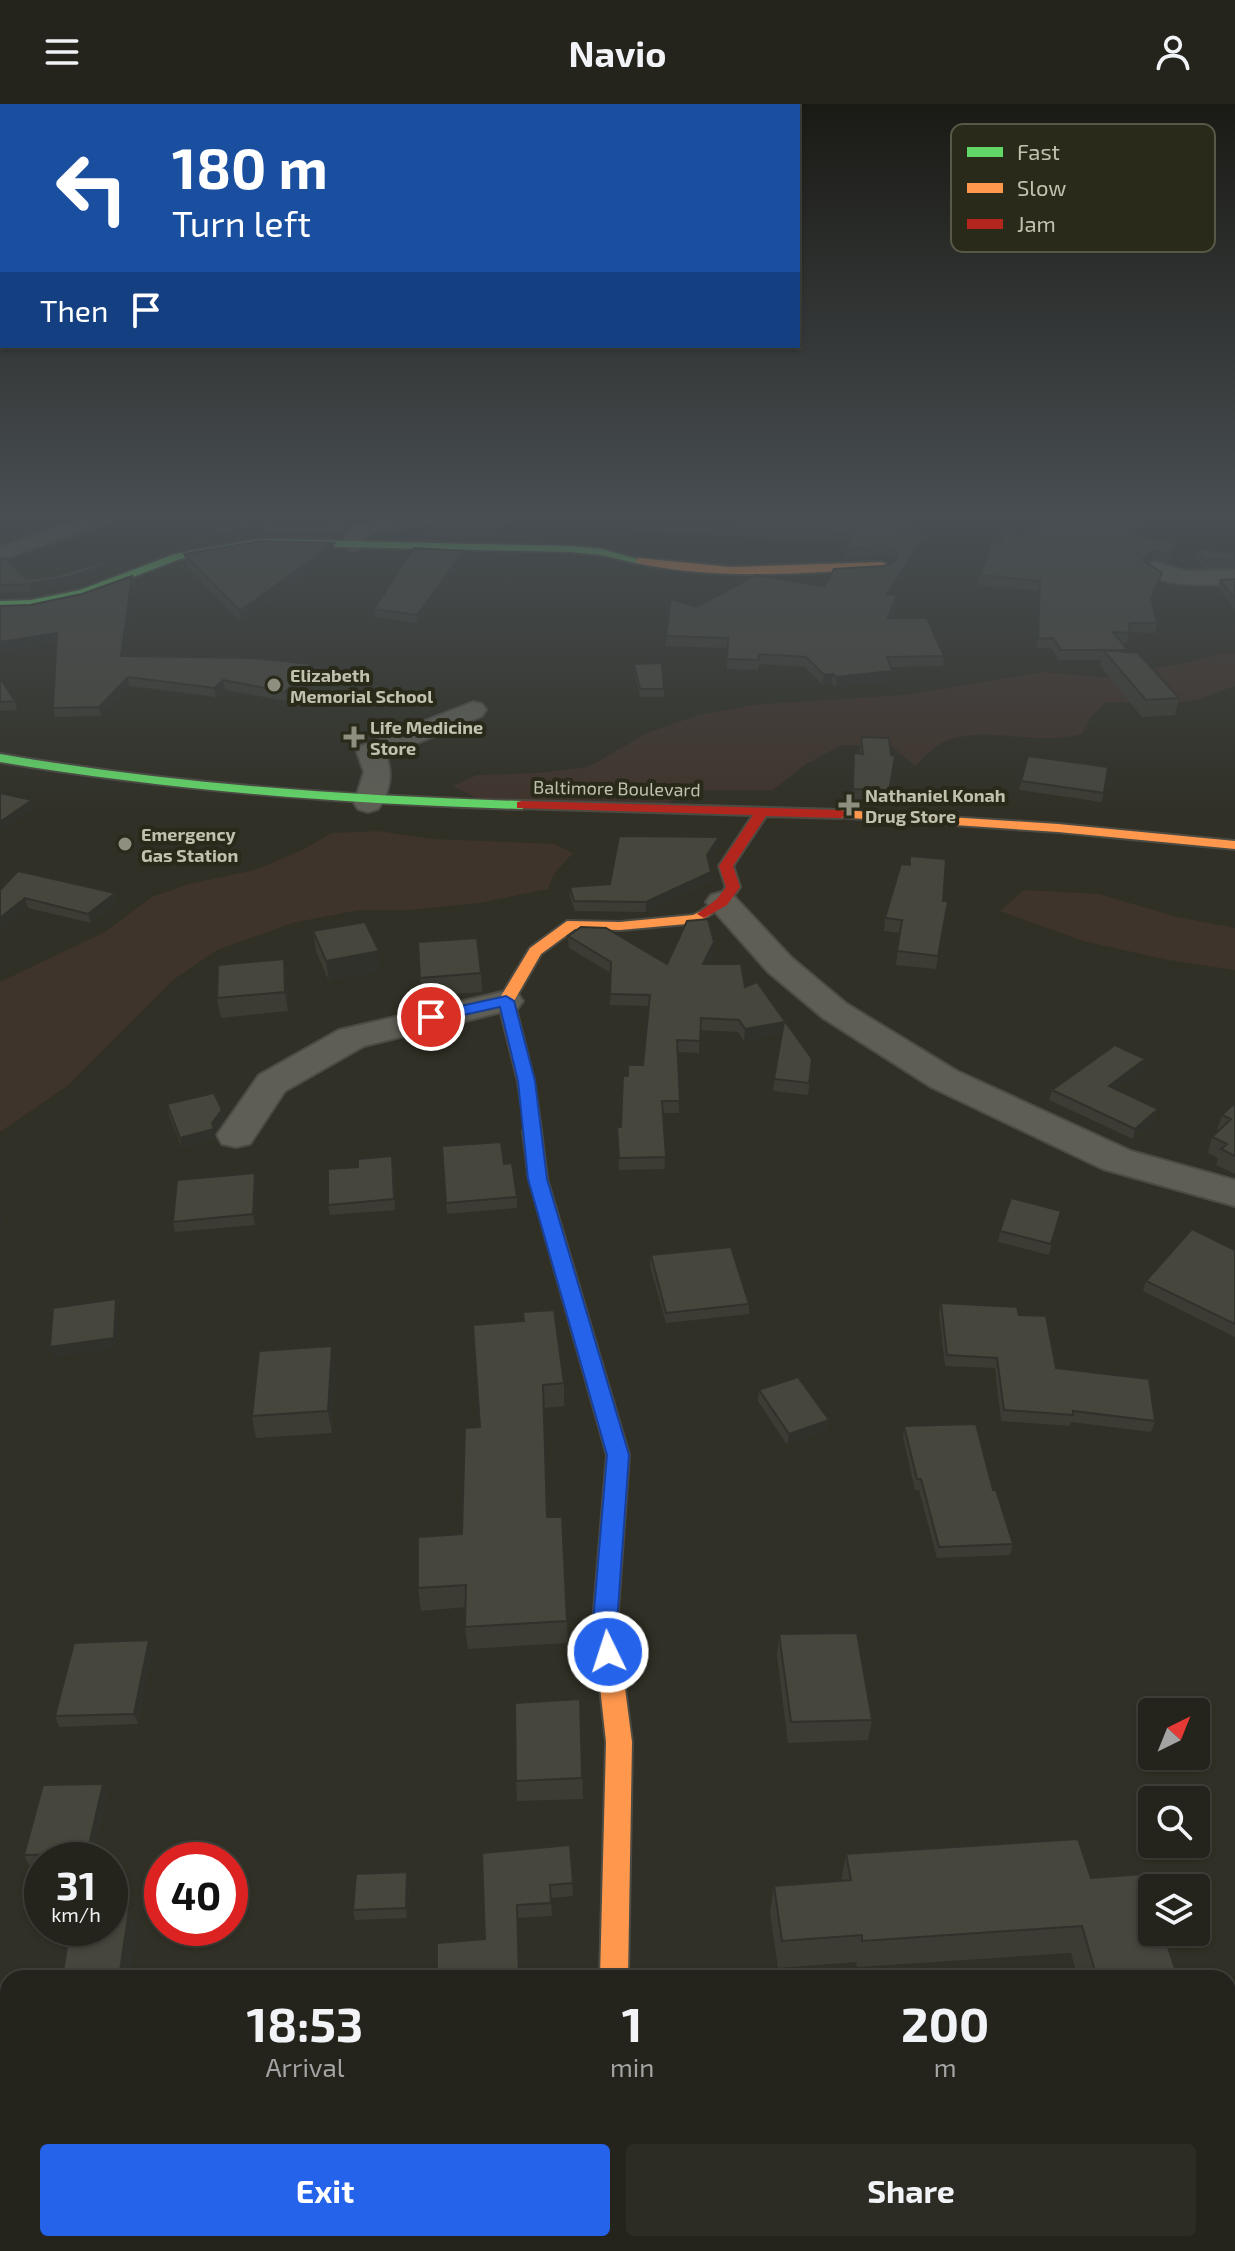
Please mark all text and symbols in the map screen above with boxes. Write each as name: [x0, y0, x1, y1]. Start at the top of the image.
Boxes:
icon: menu: [40, 30, 84, 74]
icon: person: [1151, 30, 1195, 74]
text: Navio: [569, 31, 666, 74]
legend: [951, 124, 1215, 252]
text: 180 m: [172, 133, 328, 200]
icon: left: [40, 136, 144, 240]
text: Fast: [1017, 138, 1060, 164]
text: Slow: [1017, 174, 1066, 200]
text: Turn left: [172, 201, 311, 244]
text: Jam: [1017, 210, 1056, 236]
icon: arrive: [124, 288, 168, 332]
text: Then: [40, 292, 108, 328]
place label: Elizabeth Memorial School: [290, 664, 433, 707]
marker: Elizabeth Memorial School: [265, 676, 283, 694]
place label: Life Medicine Store: [370, 716, 483, 759]
marker: Life Medicine Store: [345, 728, 363, 746]
street label: Baltimore Boulevard: [533, 776, 701, 800]
place label: Nathaniel Konah Drug Store: [865, 784, 1006, 827]
marker: Nathaniel Konah Drug Store: [840, 796, 858, 814]
place label: Emergency Gas Station: [141, 823, 238, 866]
marker: Emergency Gas Station: [116, 835, 134, 853]
pin: [397, 983, 465, 1051]
icon: arrive: [409, 995, 453, 1039]
position arrow: [566, 1610, 650, 1694]
north arrow: [1138, 1698, 1210, 1770]
map controls: [1138, 1698, 1210, 1946]
button: search: [1138, 1786, 1210, 1858]
speed limit sign: 40: [144, 1842, 248, 1946]
text: 31: [56, 1860, 96, 1908]
button: layers: [1138, 1874, 1210, 1946]
text: km/h: [51, 1902, 101, 1926]
text: 18:53: [247, 1994, 363, 2052]
text: 1: [622, 1994, 642, 2052]
text: 200: [901, 1994, 989, 2052]
text: Arrival: [265, 2051, 345, 2082]
text: min: [610, 2051, 654, 2082]
text: m: [934, 2051, 957, 2082]
button: Exit: [40, 2144, 610, 2236]
button: Share: [626, 2144, 1196, 2236]

